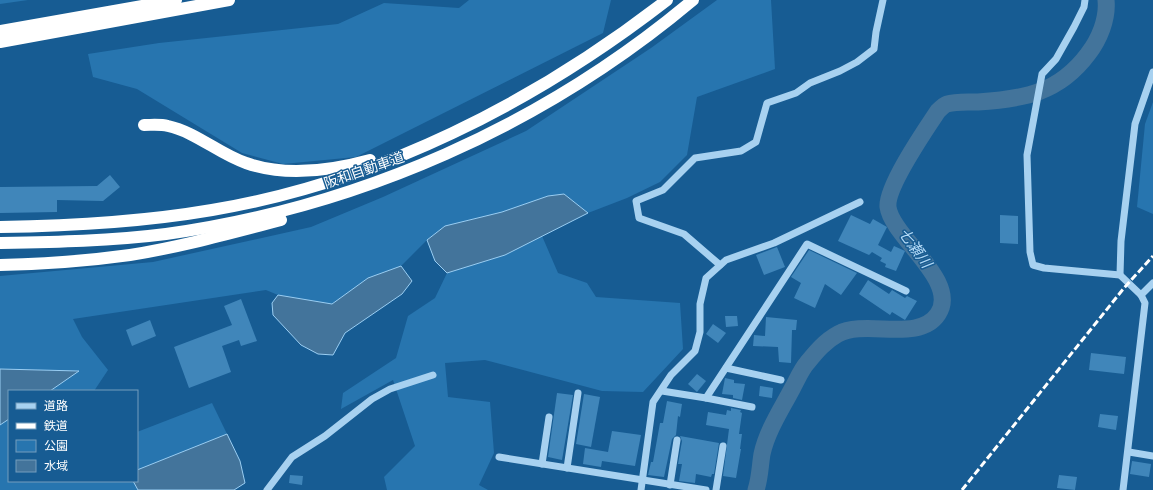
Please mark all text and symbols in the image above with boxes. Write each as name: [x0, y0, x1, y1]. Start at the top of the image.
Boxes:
street label: 阪和自動車道: [321, 147, 407, 193]
water label: 七瀬川: [893, 223, 938, 274]
legend: [8, 390, 138, 482]
text: 道路: [44, 397, 68, 415]
text: 鉄道: [44, 417, 68, 435]
text: 公園: [44, 437, 68, 455]
text: 水域: [44, 457, 68, 475]

